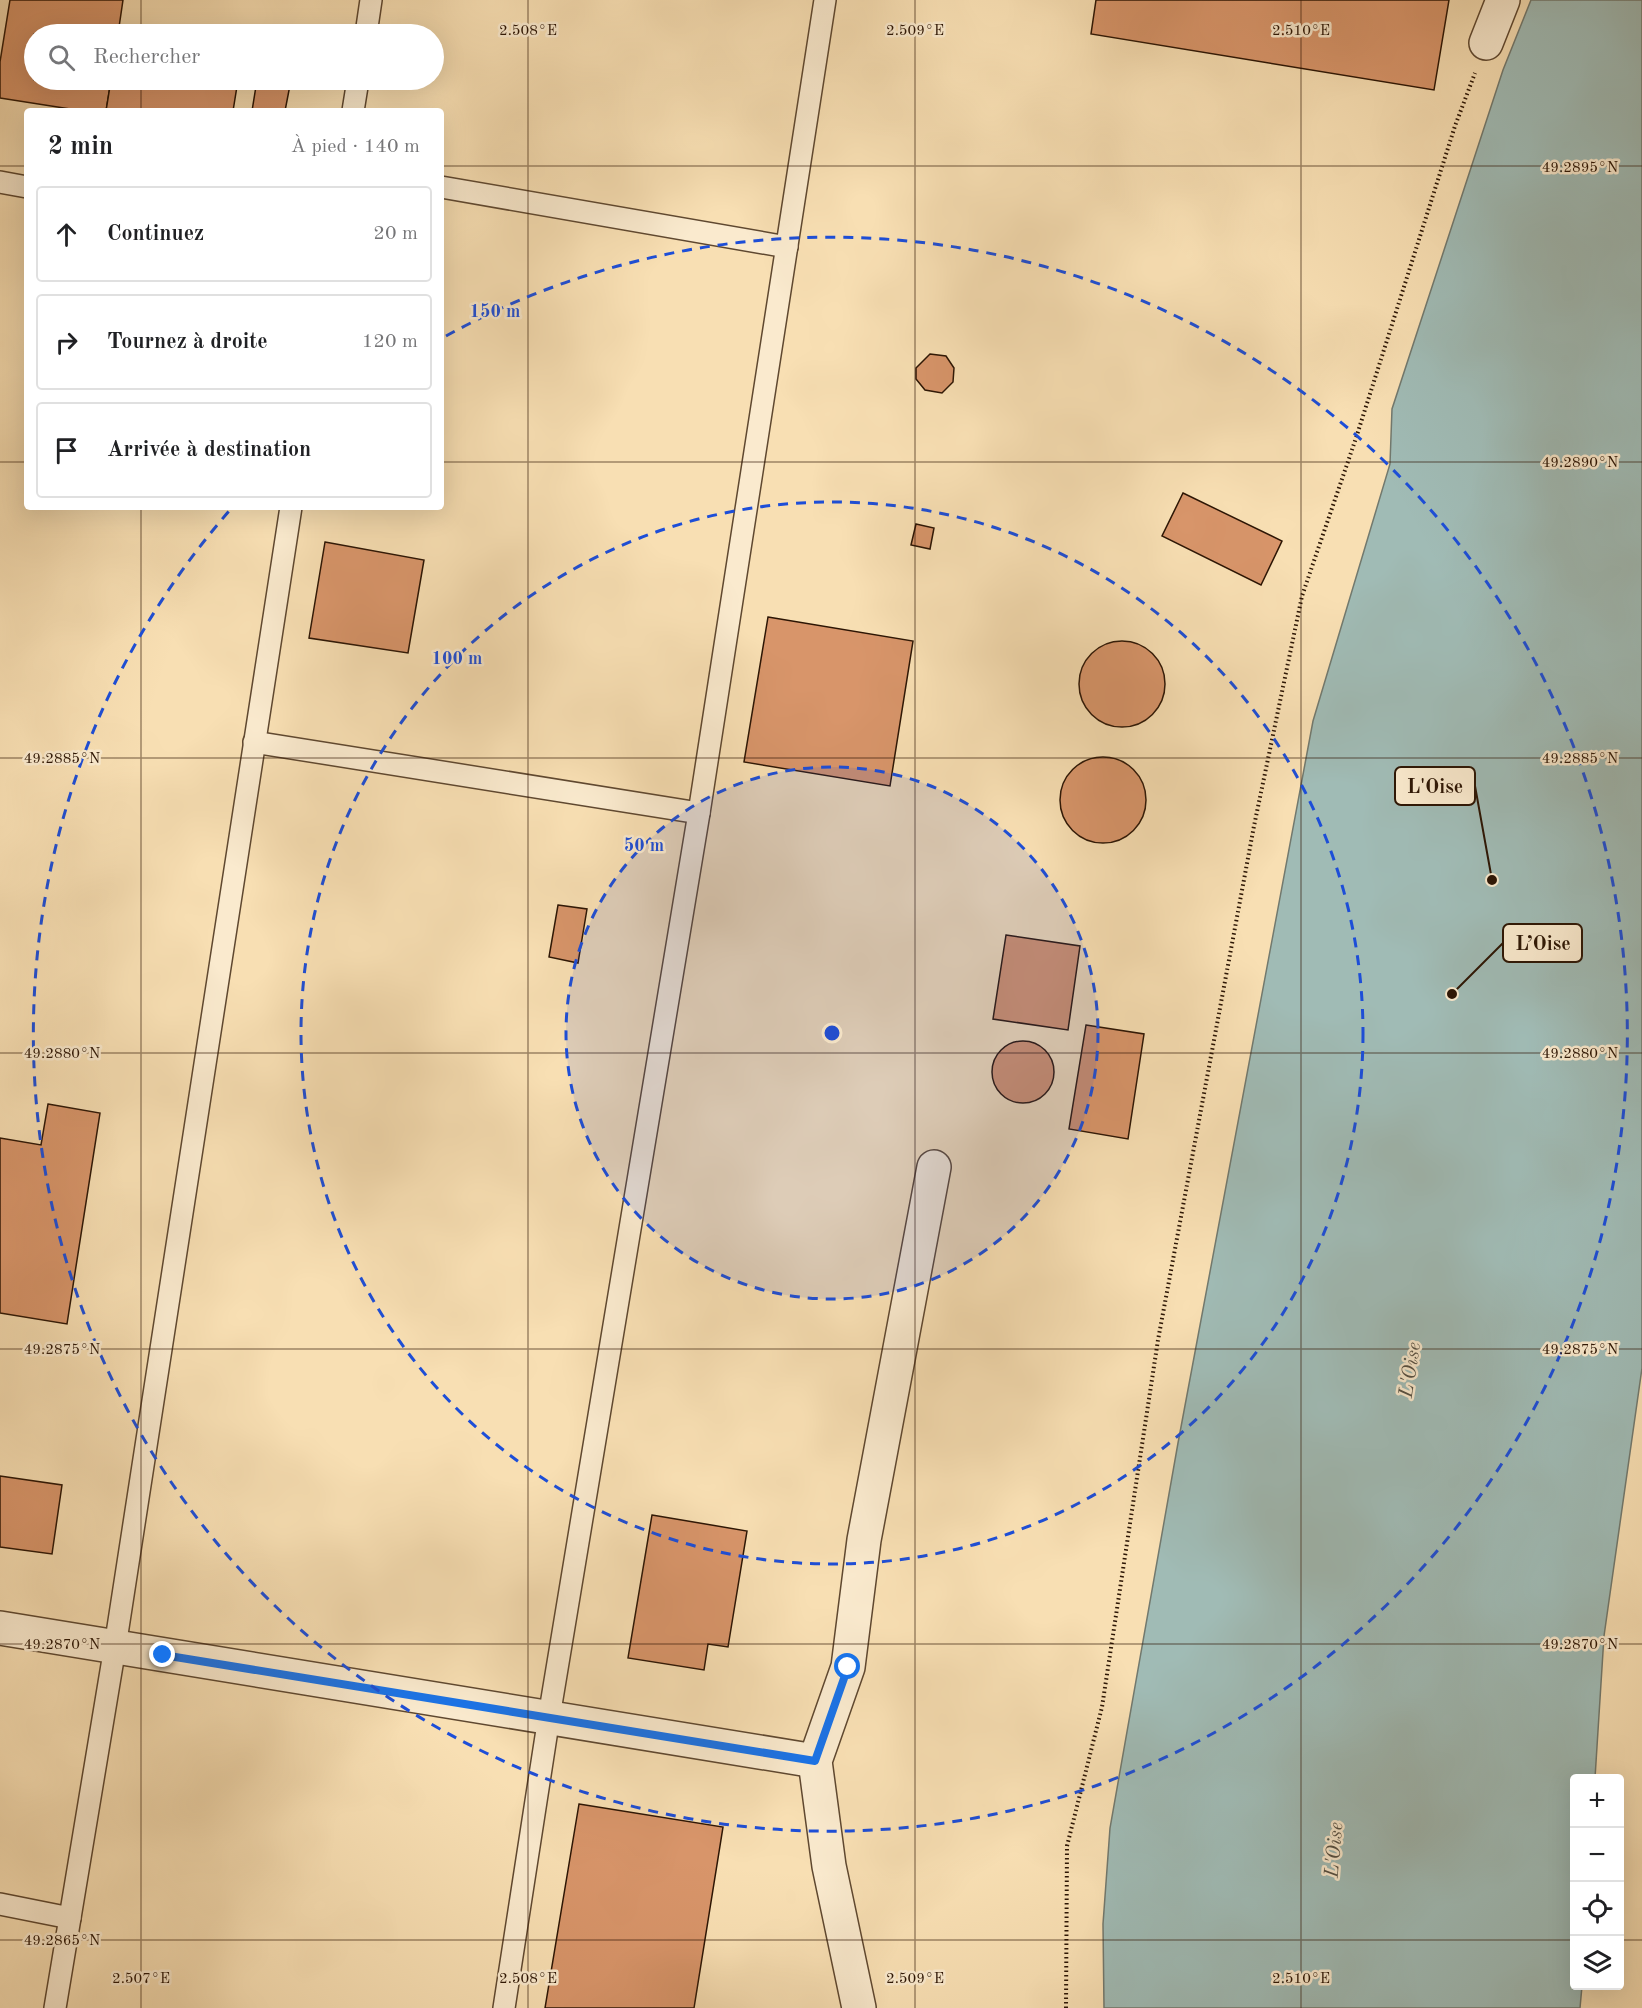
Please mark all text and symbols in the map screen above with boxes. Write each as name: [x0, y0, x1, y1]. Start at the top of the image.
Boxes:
search box: [24, 24, 444, 90]
text: 2.508°E: [499, 24, 557, 39]
text: 2.509°E: [886, 24, 944, 39]
text: 2.510°E: [1272, 24, 1330, 39]
icon: search: [45, 41, 78, 74]
text: Rechercher: [93, 46, 200, 68]
text: 2 min: [48, 134, 113, 160]
text: À pied · 140 m: [291, 137, 420, 157]
text: 49.2895°N: [1542, 161, 1619, 176]
icon: ahead: [50, 218, 83, 251]
text: Continuez: [107, 223, 204, 245]
text: 20 m: [373, 224, 418, 244]
text: 150 m: [470, 303, 520, 321]
icon: right: [50, 326, 83, 359]
text: Tournez à droite: [107, 331, 268, 353]
text: 120 m: [362, 332, 418, 352]
icon: arrive: [50, 434, 83, 467]
text: Arrivée à destination: [107, 439, 311, 461]
text: 49.2890°N: [1542, 456, 1619, 471]
text: 100 m: [432, 650, 482, 668]
text: 49.2885°N: [24, 752, 101, 767]
text: 49.2885°N: [1542, 752, 1619, 767]
callout: L'Oise: [1395, 767, 1475, 805]
text: L'Oise: [1407, 778, 1463, 798]
text: 50 m: [624, 837, 664, 855]
callout: L’Oise: [1503, 924, 1582, 962]
text: L’Oise: [1515, 935, 1571, 955]
centre of rings: [822, 1023, 842, 1043]
text: 49.2880°N: [24, 1047, 101, 1062]
text: 49.2880°N: [1542, 1047, 1619, 1062]
water label: L'Oise: [1397, 1341, 1425, 1400]
text: 49.2875°N: [24, 1343, 101, 1358]
text: 49.2875°N: [1542, 1343, 1619, 1358]
text: 49.2870°N: [24, 1638, 101, 1653]
text: 49.2870°N: [1542, 1638, 1619, 1653]
route end: [149, 1641, 175, 1667]
route start: [834, 1653, 860, 1679]
map controls: [1570, 1774, 1624, 1990]
button: +: [1570, 1774, 1624, 1828]
water label: L'Oise: [1323, 1821, 1347, 1880]
button: −: [1570, 1828, 1624, 1882]
button: locate: [1570, 1882, 1624, 1936]
text: 49.2865°N: [24, 1934, 101, 1949]
button: layers: [1570, 1936, 1624, 1990]
text: 2.507°E: [112, 1972, 170, 1987]
text: 2.508°E: [499, 1972, 557, 1987]
text: 2.509°E: [886, 1972, 944, 1987]
text: 2.510°E: [1272, 1972, 1330, 1987]

